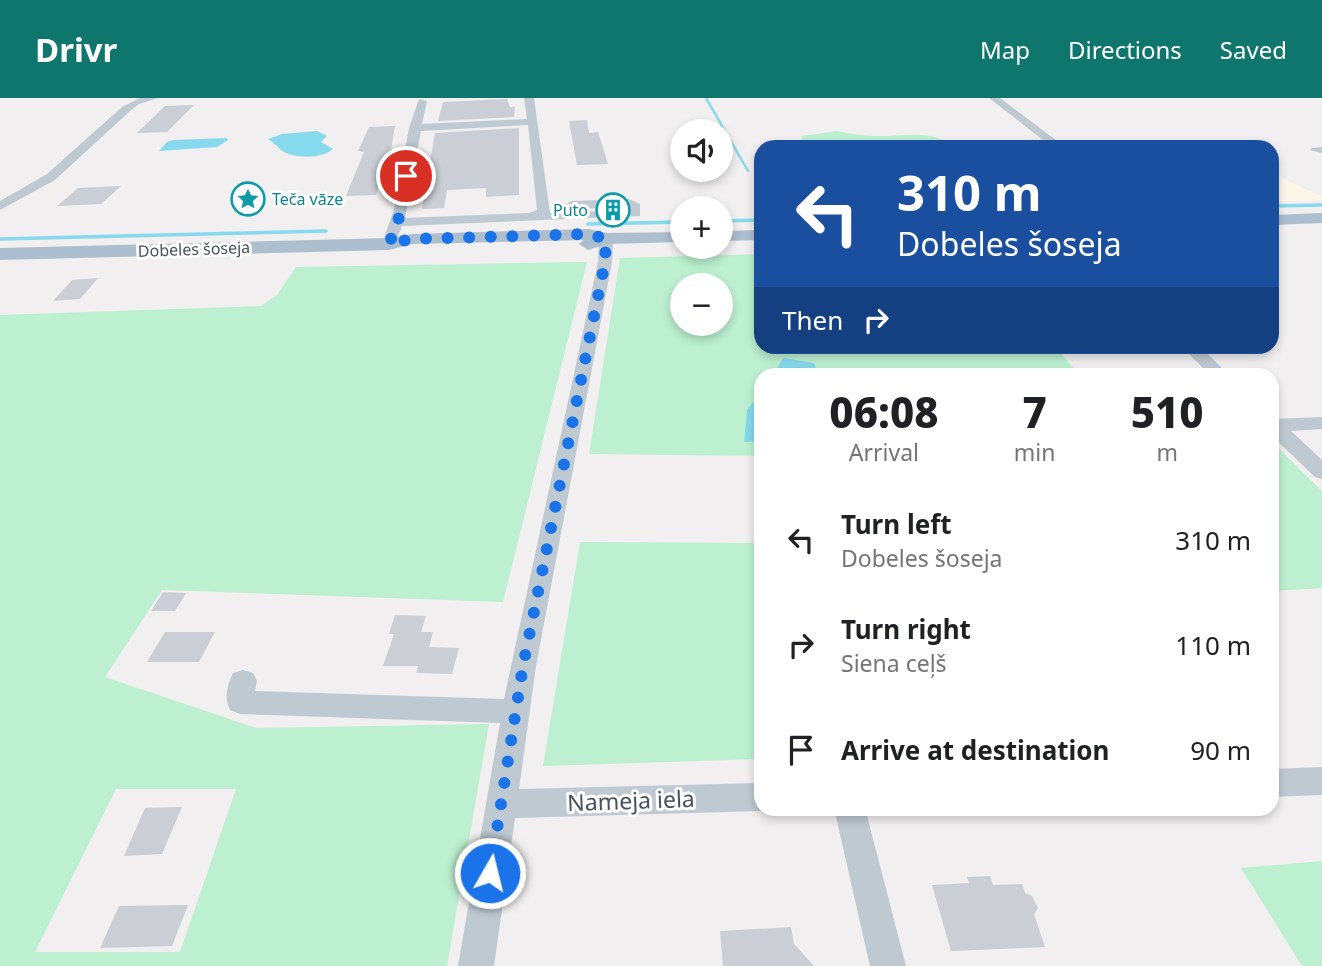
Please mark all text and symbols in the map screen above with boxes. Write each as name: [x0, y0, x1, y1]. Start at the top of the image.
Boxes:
text: Drivr: [35, 27, 117, 72]
text: Map: [980, 33, 1030, 66]
text: Directions: [1068, 33, 1182, 66]
text: Saved: [1220, 33, 1287, 66]
map controls: [670, 119, 733, 336]
button: sound: [670, 119, 733, 182]
pin: [376, 146, 436, 206]
icon: arrive: [387, 157, 425, 195]
text: 310 m: [897, 159, 1042, 225]
icon: left: [782, 168, 873, 259]
place icon: Teča vāze: [229, 180, 267, 218]
place label: Teča vāze: [272, 188, 343, 210]
building icon: Puto: [594, 191, 632, 229]
button: +: [670, 196, 733, 259]
place label: Puto: [553, 199, 588, 221]
text: Dobeles šoseja: [897, 222, 1122, 265]
street label: Dobeles šoseja: [137, 236, 251, 262]
button: −: [670, 273, 733, 336]
icon: right: [857, 301, 895, 339]
text: Then: [782, 302, 843, 338]
text: 06:08: [829, 383, 938, 440]
text: 7: [1022, 383, 1047, 440]
text: 510: [1131, 383, 1204, 440]
text: Arrival: [849, 436, 919, 468]
text: min: [1014, 436, 1055, 468]
text: m: [1156, 436, 1178, 468]
text: Turn left: [841, 506, 952, 542]
icon: left: [782, 521, 820, 559]
text: 310 m: [1175, 522, 1251, 558]
text: Dobeles šoseja: [841, 542, 1002, 574]
text: Turn right: [841, 611, 971, 647]
icon: right: [782, 626, 820, 664]
text: 110 m: [1175, 627, 1251, 663]
text: Siena ceļš: [841, 647, 947, 679]
icon: arrive: [782, 731, 820, 769]
text: Arrive at destination: [841, 732, 1110, 768]
text: 90 m: [1190, 732, 1251, 768]
street label: Nameja iela: [567, 782, 695, 818]
position arrow: [453, 836, 527, 910]

